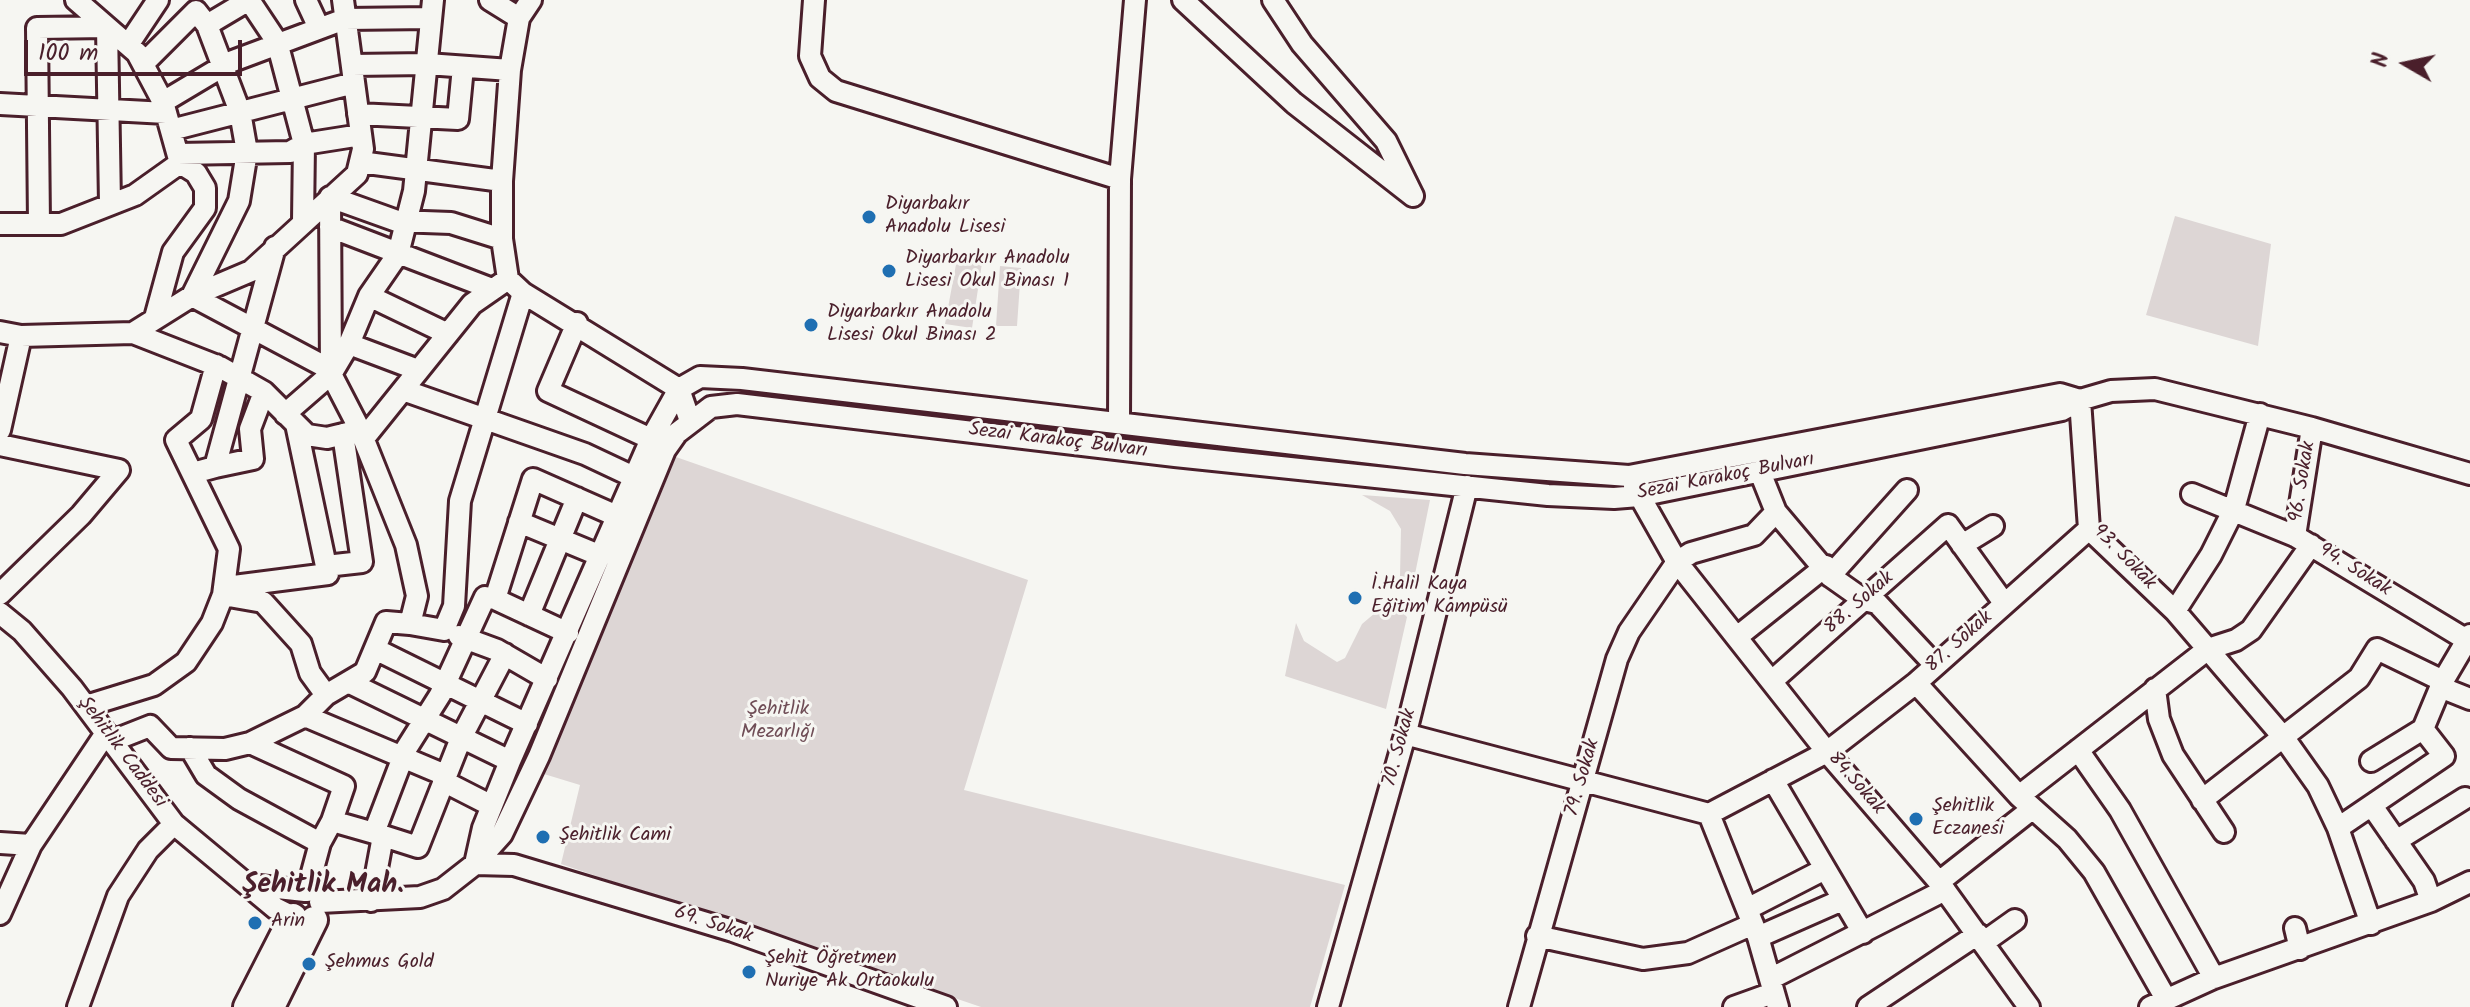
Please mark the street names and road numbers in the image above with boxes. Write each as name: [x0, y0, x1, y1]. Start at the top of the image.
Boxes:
street label: Sezai Karakoç Bulvarı: [967, 419, 1149, 465]
street label: 96. Sokak: [2286, 440, 2322, 524]
street label: Sezai Karakoç Bulvarı: [1635, 449, 1817, 507]
street label: 93. Sokak: [2086, 520, 2160, 596]
street label: 94. Sokak: [2313, 539, 2395, 603]
street label: 88. Sokak: [1820, 567, 1900, 641]
street label: 87. Sokak: [1922, 607, 1998, 679]
street label: Şehitlik Caddesi: [71, 692, 171, 814]
street label: 70. Sokak: [1379, 706, 1423, 790]
street label: 79. Sokak: [1562, 736, 1606, 820]
street label: 84.Sokak: [1821, 748, 1889, 820]
street label: 69. Sokak: [671, 902, 755, 950]

